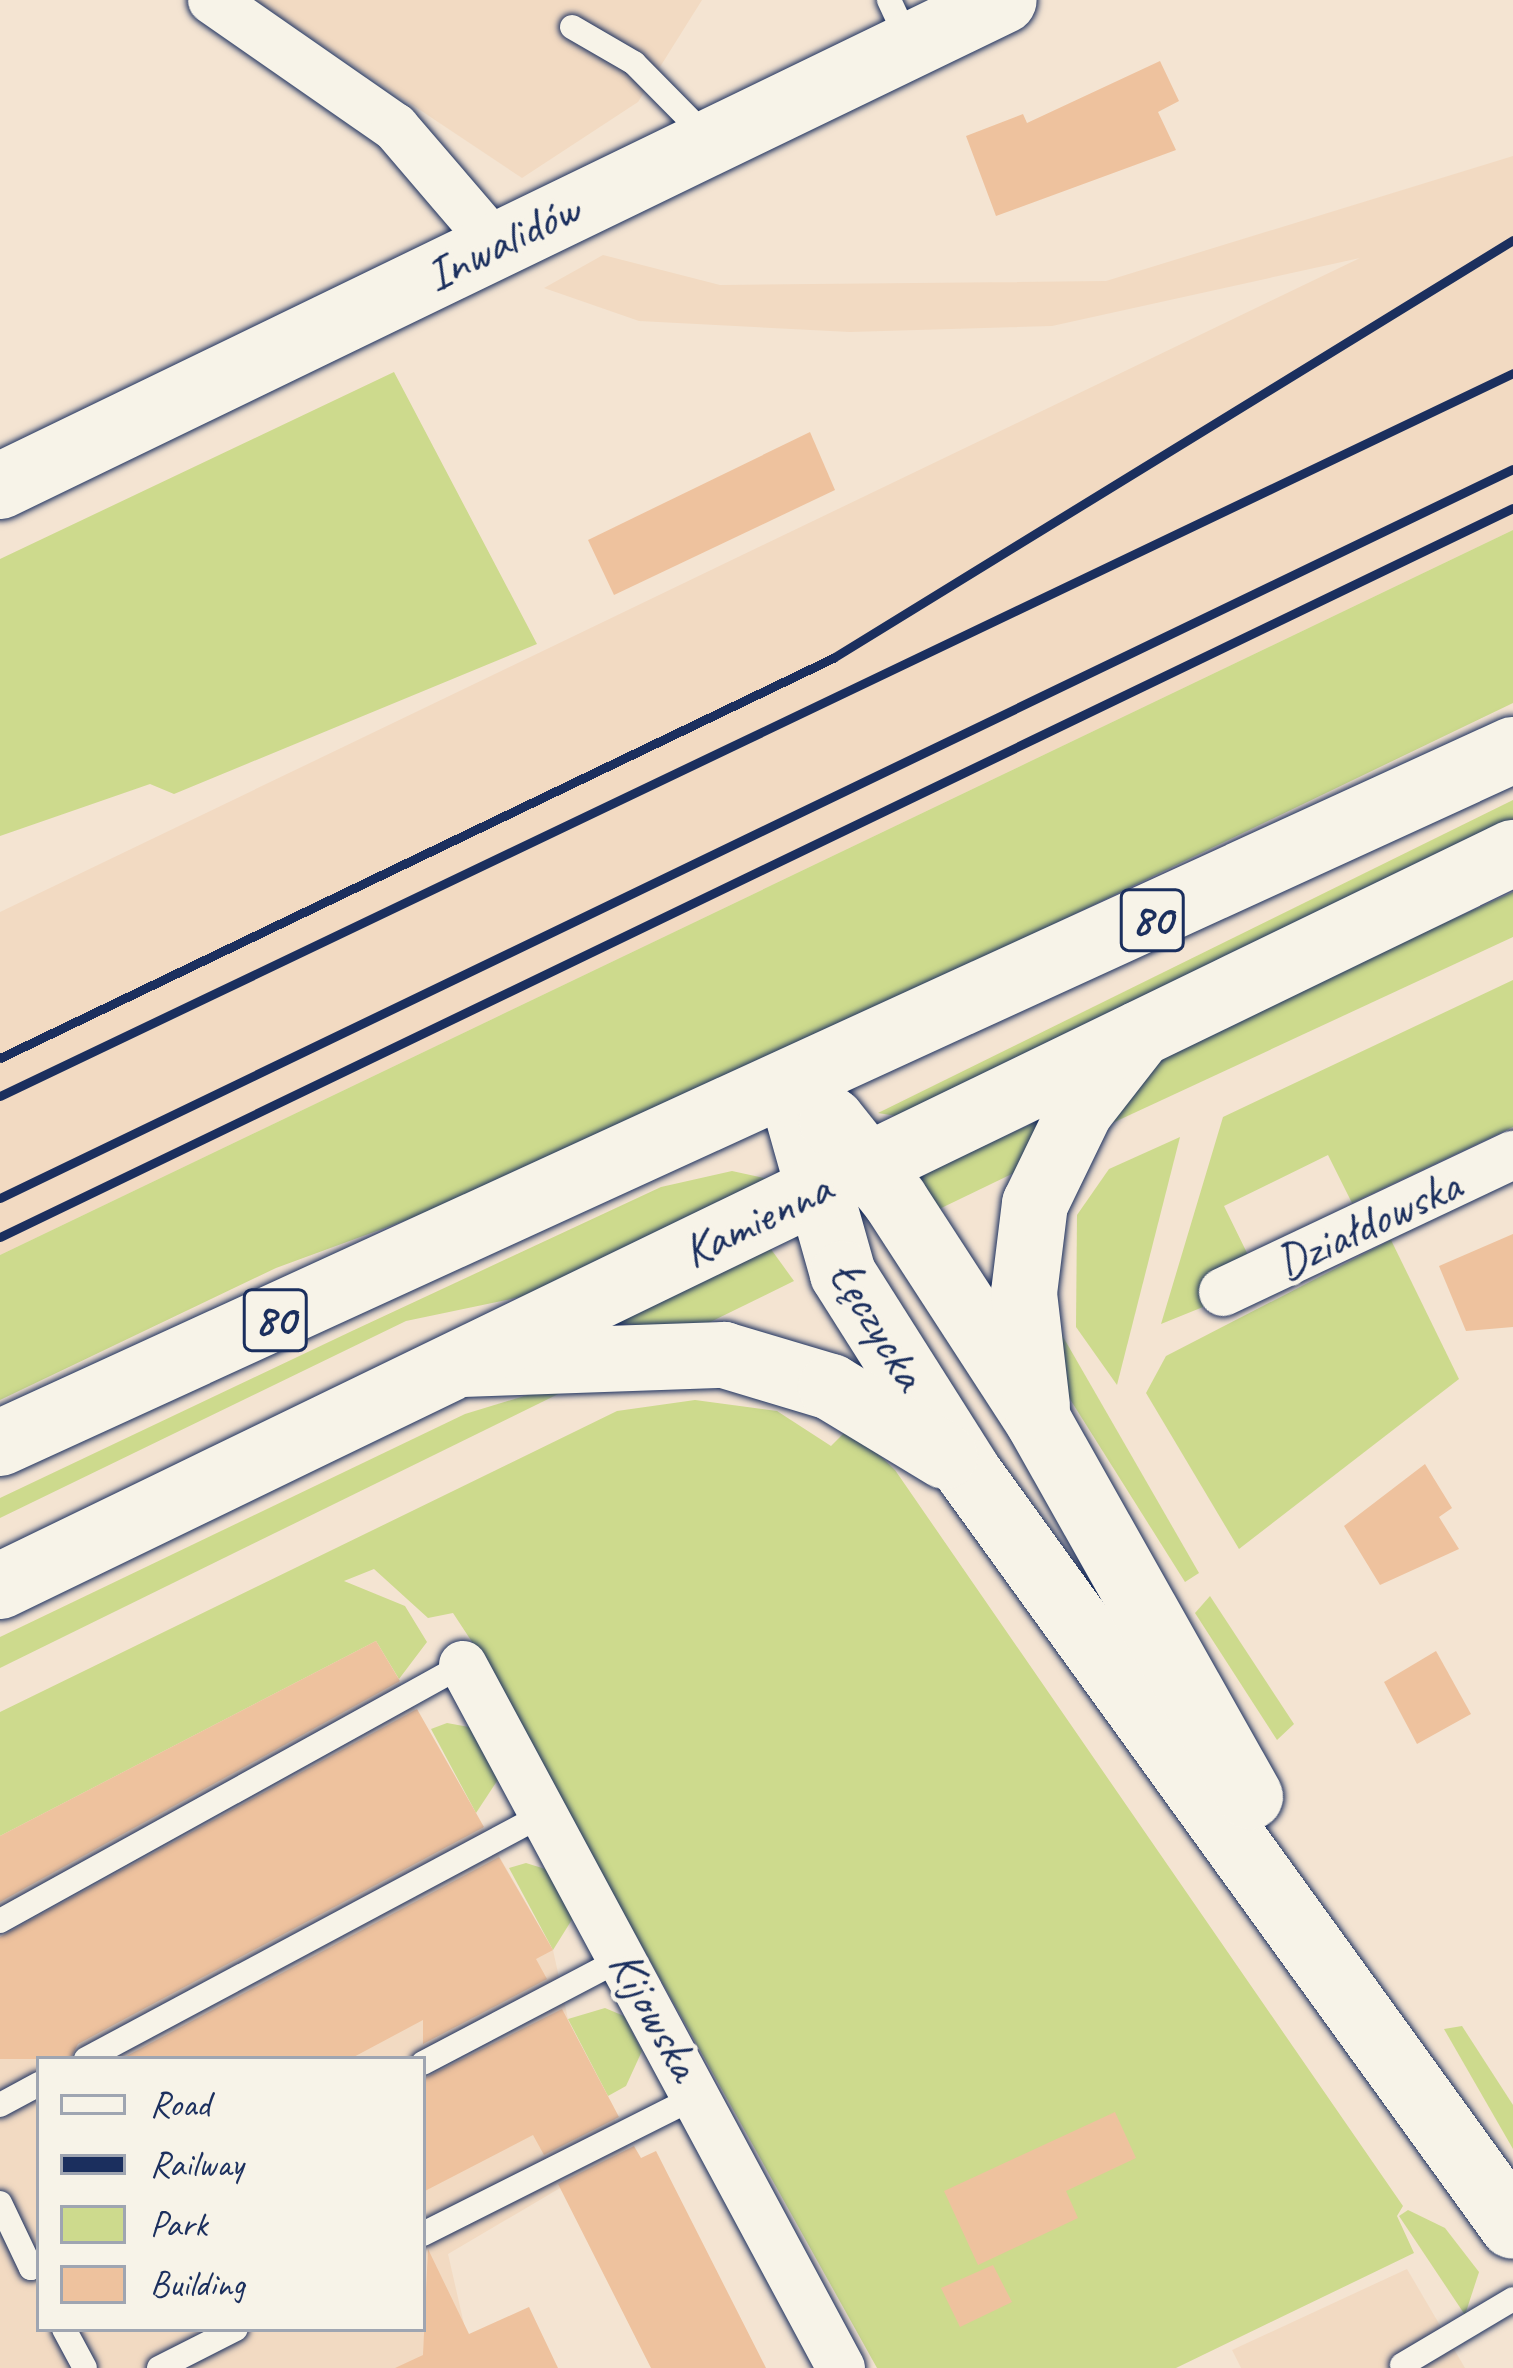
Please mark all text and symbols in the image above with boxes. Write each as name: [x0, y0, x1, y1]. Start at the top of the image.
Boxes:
street label: Inwalidów: [416, 180, 588, 304]
road number: 80: [1119, 881, 1185, 959]
street label: Działdowska: [1266, 1156, 1470, 1292]
street label: Kamienna: [673, 1159, 841, 1281]
street label: Łęczycka: [817, 1250, 939, 1400]
road number: 80: [242, 1281, 308, 1359]
street label: Kijowska: [596, 1940, 714, 2090]
legend: [36, 2056, 426, 2332]
text: Road: [150, 2081, 210, 2127]
text: Railway: [150, 2141, 243, 2187]
text: Park: [150, 2201, 207, 2247]
text: Building: [150, 2261, 245, 2307]

